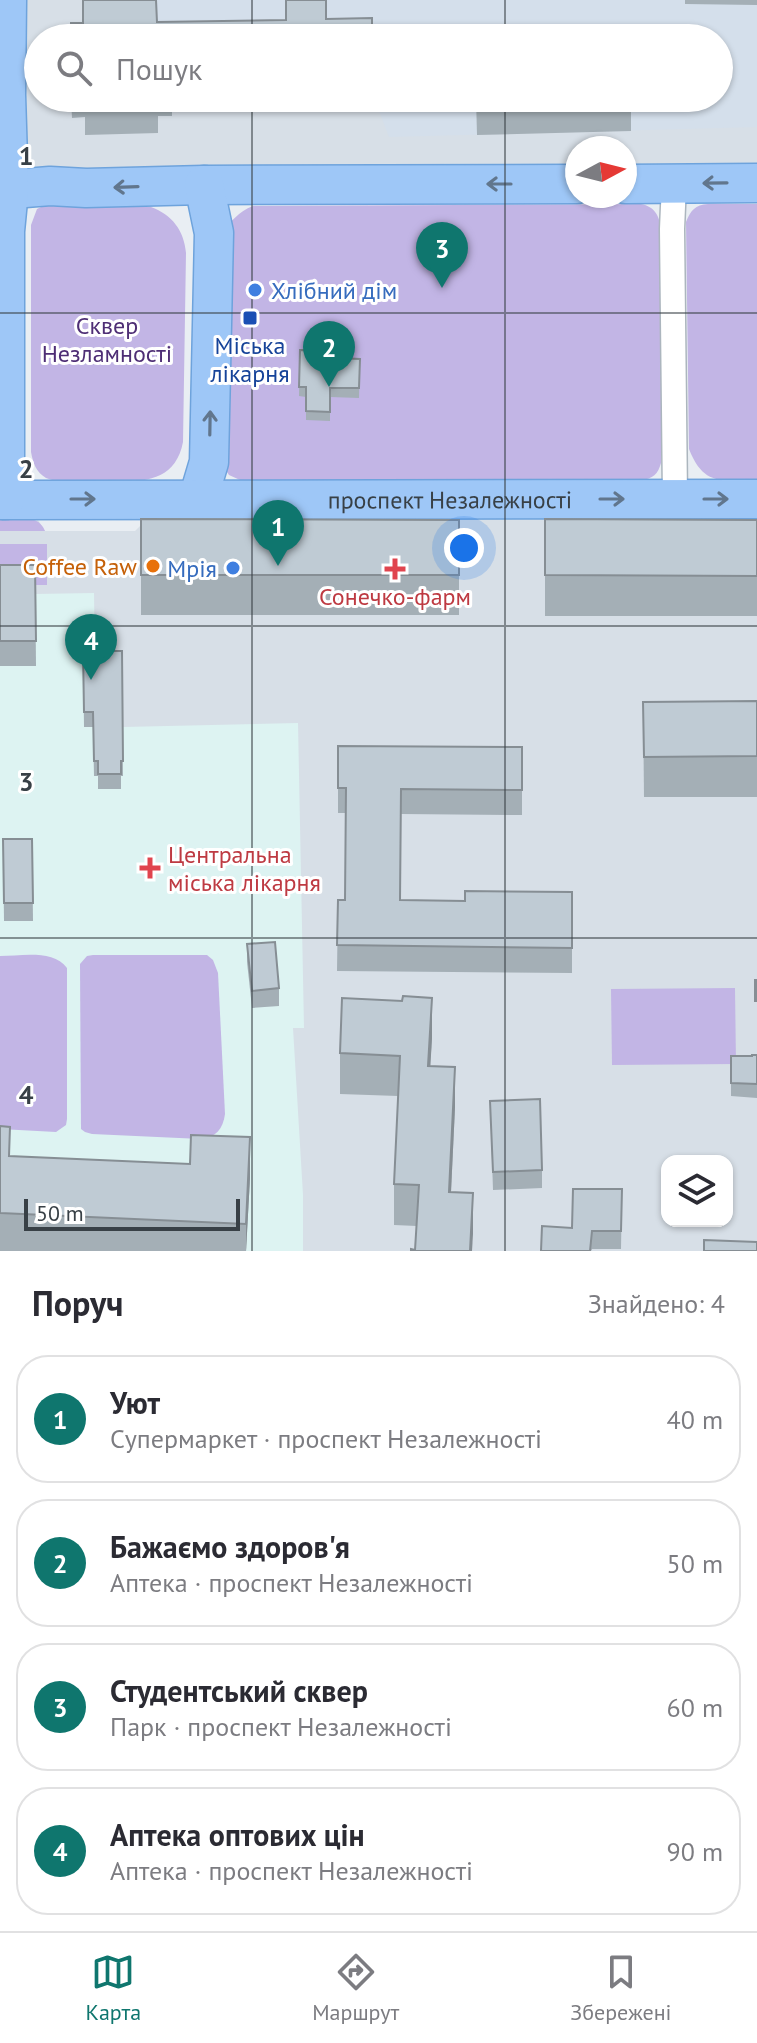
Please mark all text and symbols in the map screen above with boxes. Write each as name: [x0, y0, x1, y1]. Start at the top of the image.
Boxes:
search box: [24, 24, 733, 112]
icon: search: [52, 46, 96, 90]
text: Пошук: [116, 49, 202, 88]
north arrow: [565, 136, 637, 208]
text: 1: [19, 139, 33, 172]
one-way arrow: [702, 175, 729, 191]
one-way arrow: [486, 176, 513, 192]
one-way arrow: [113, 180, 140, 195]
pin: 3: [416, 222, 468, 288]
place label: Хлібний дім: [271, 275, 397, 306]
marker: Хлібний дім: [246, 281, 264, 299]
marker: Міська лікарня: [241, 309, 259, 327]
park label: Сквер Незламності: [42, 310, 172, 369]
pin: 2: [303, 321, 355, 387]
place label: Міська лікарня: [209, 330, 290, 389]
one-way arrow: [202, 410, 218, 437]
text: 2: [19, 452, 33, 485]
street label: проспект Незалежності: [328, 484, 572, 515]
one-way arrow: [598, 491, 625, 507]
one-way arrow: [702, 491, 729, 507]
one-way arrow: [69, 492, 96, 507]
pin: 1: [252, 500, 304, 566]
your location: [444, 528, 484, 568]
place label: Coffee Raw: [22, 551, 137, 582]
place label: Мрія: [167, 553, 217, 584]
marker: Coffee Raw: [144, 557, 162, 575]
marker: Мрія: [224, 559, 242, 577]
marker: Сонечко-фарм: [386, 560, 404, 578]
place label: Сонечко-фарм: [319, 581, 471, 612]
pin: 4: [65, 614, 117, 680]
text: 3: [19, 765, 33, 798]
place label: Центральна міська лікарня: [168, 839, 321, 898]
marker: Центральна міська лікарня: [139, 857, 161, 879]
text: 4: [19, 1078, 34, 1111]
map controls: [661, 1155, 733, 1227]
button: layers: [661, 1155, 733, 1227]
scale bar: [24, 1195, 240, 1231]
text: 50 m: [36, 1199, 84, 1227]
text: Поруч: [32, 1281, 123, 1325]
text: Знайдено: 4: [588, 1287, 725, 1320]
text: Уют: [110, 1383, 160, 1422]
text: 1: [53, 1403, 67, 1436]
text: 40 m: [667, 1403, 723, 1436]
text: Супермаркет · проспект Незалежності: [110, 1422, 542, 1455]
text: Бажаємо здоров'я: [110, 1527, 350, 1566]
text: 2: [53, 1547, 67, 1580]
text: 50 m: [667, 1547, 723, 1580]
text: Аптека · проспект Незалежності: [110, 1566, 473, 1599]
text: Студентський сквер: [110, 1671, 368, 1710]
text: 3: [53, 1691, 67, 1724]
text: 60 m: [667, 1691, 723, 1724]
text: Парк · проспект Незалежності: [110, 1710, 452, 1743]
text: Аптека оптових цін: [110, 1815, 365, 1854]
text: 4: [53, 1835, 67, 1868]
text: 90 m: [667, 1835, 723, 1868]
text: Аптека · проспект Незалежності: [110, 1854, 473, 1887]
tab: Карта: [86, 1950, 141, 2026]
tab: Маршрут: [312, 1950, 399, 2026]
tab: Збережені: [570, 1950, 671, 2026]

